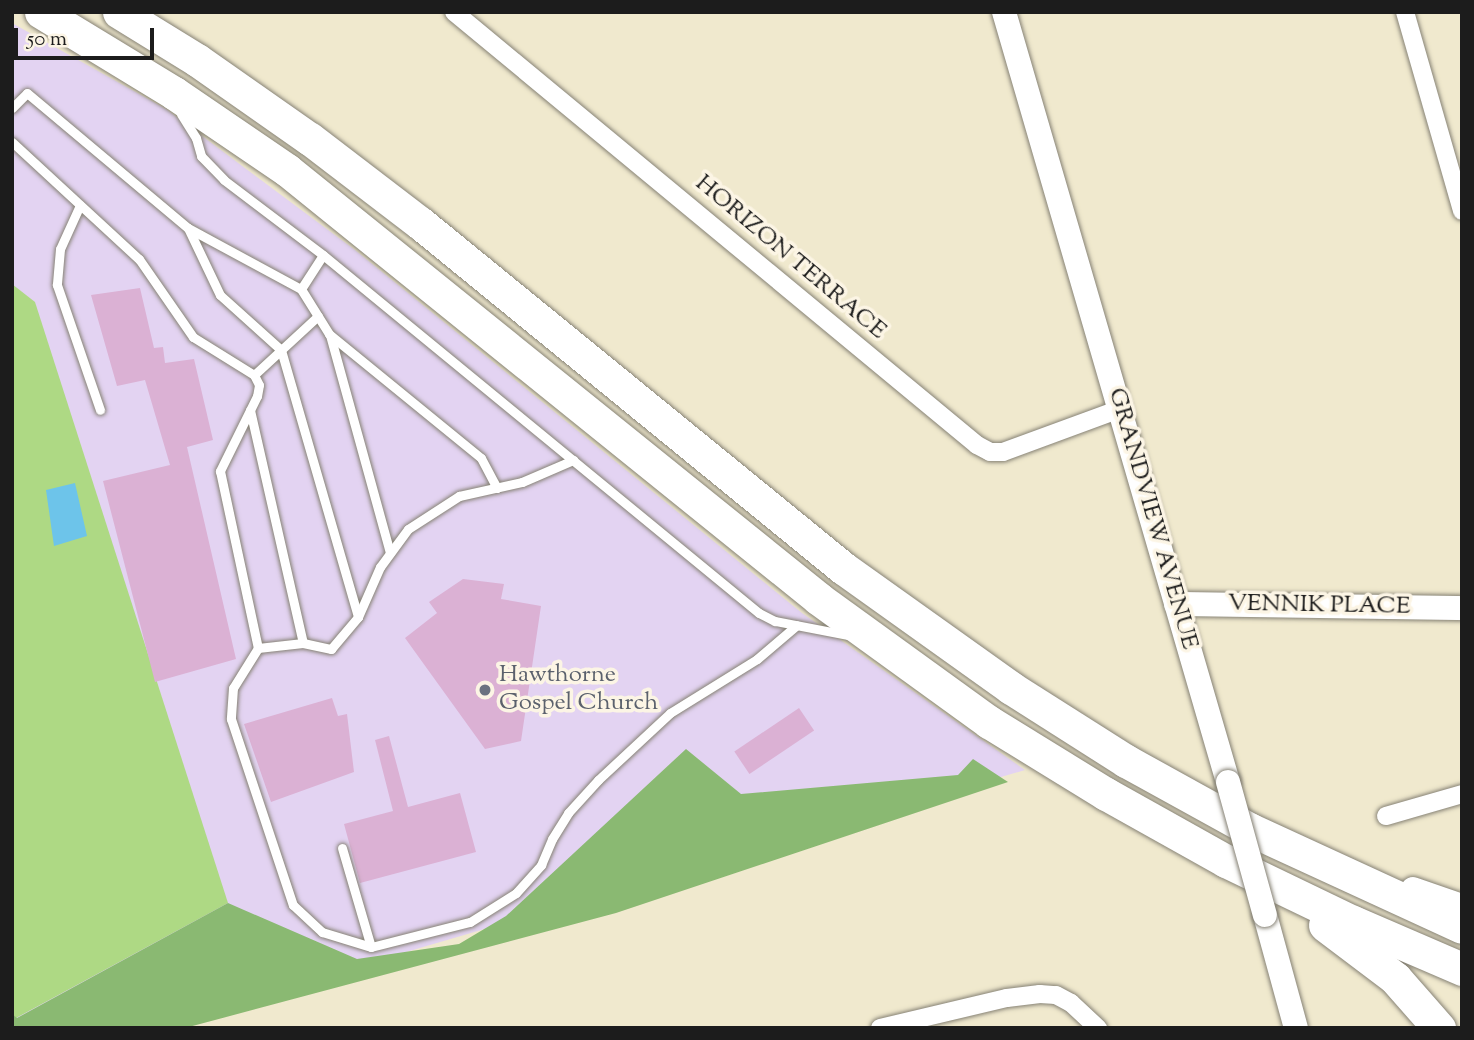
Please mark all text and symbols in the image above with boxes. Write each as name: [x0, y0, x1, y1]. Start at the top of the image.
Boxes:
scale bar: [18, 14, 158, 58]
text: 50 m: [27, 25, 67, 55]
street label: HORIZON TERRACE: [689, 170, 891, 346]
street label: GRANDVIEW AVENUE: [1101, 385, 1203, 653]
street label: VENNIK PLACE: [1227, 590, 1411, 622]
place label: Hawthorne Gospel Church: [499, 662, 658, 718]
marker: Hawthorne Gospel Church: [477, 682, 493, 698]

